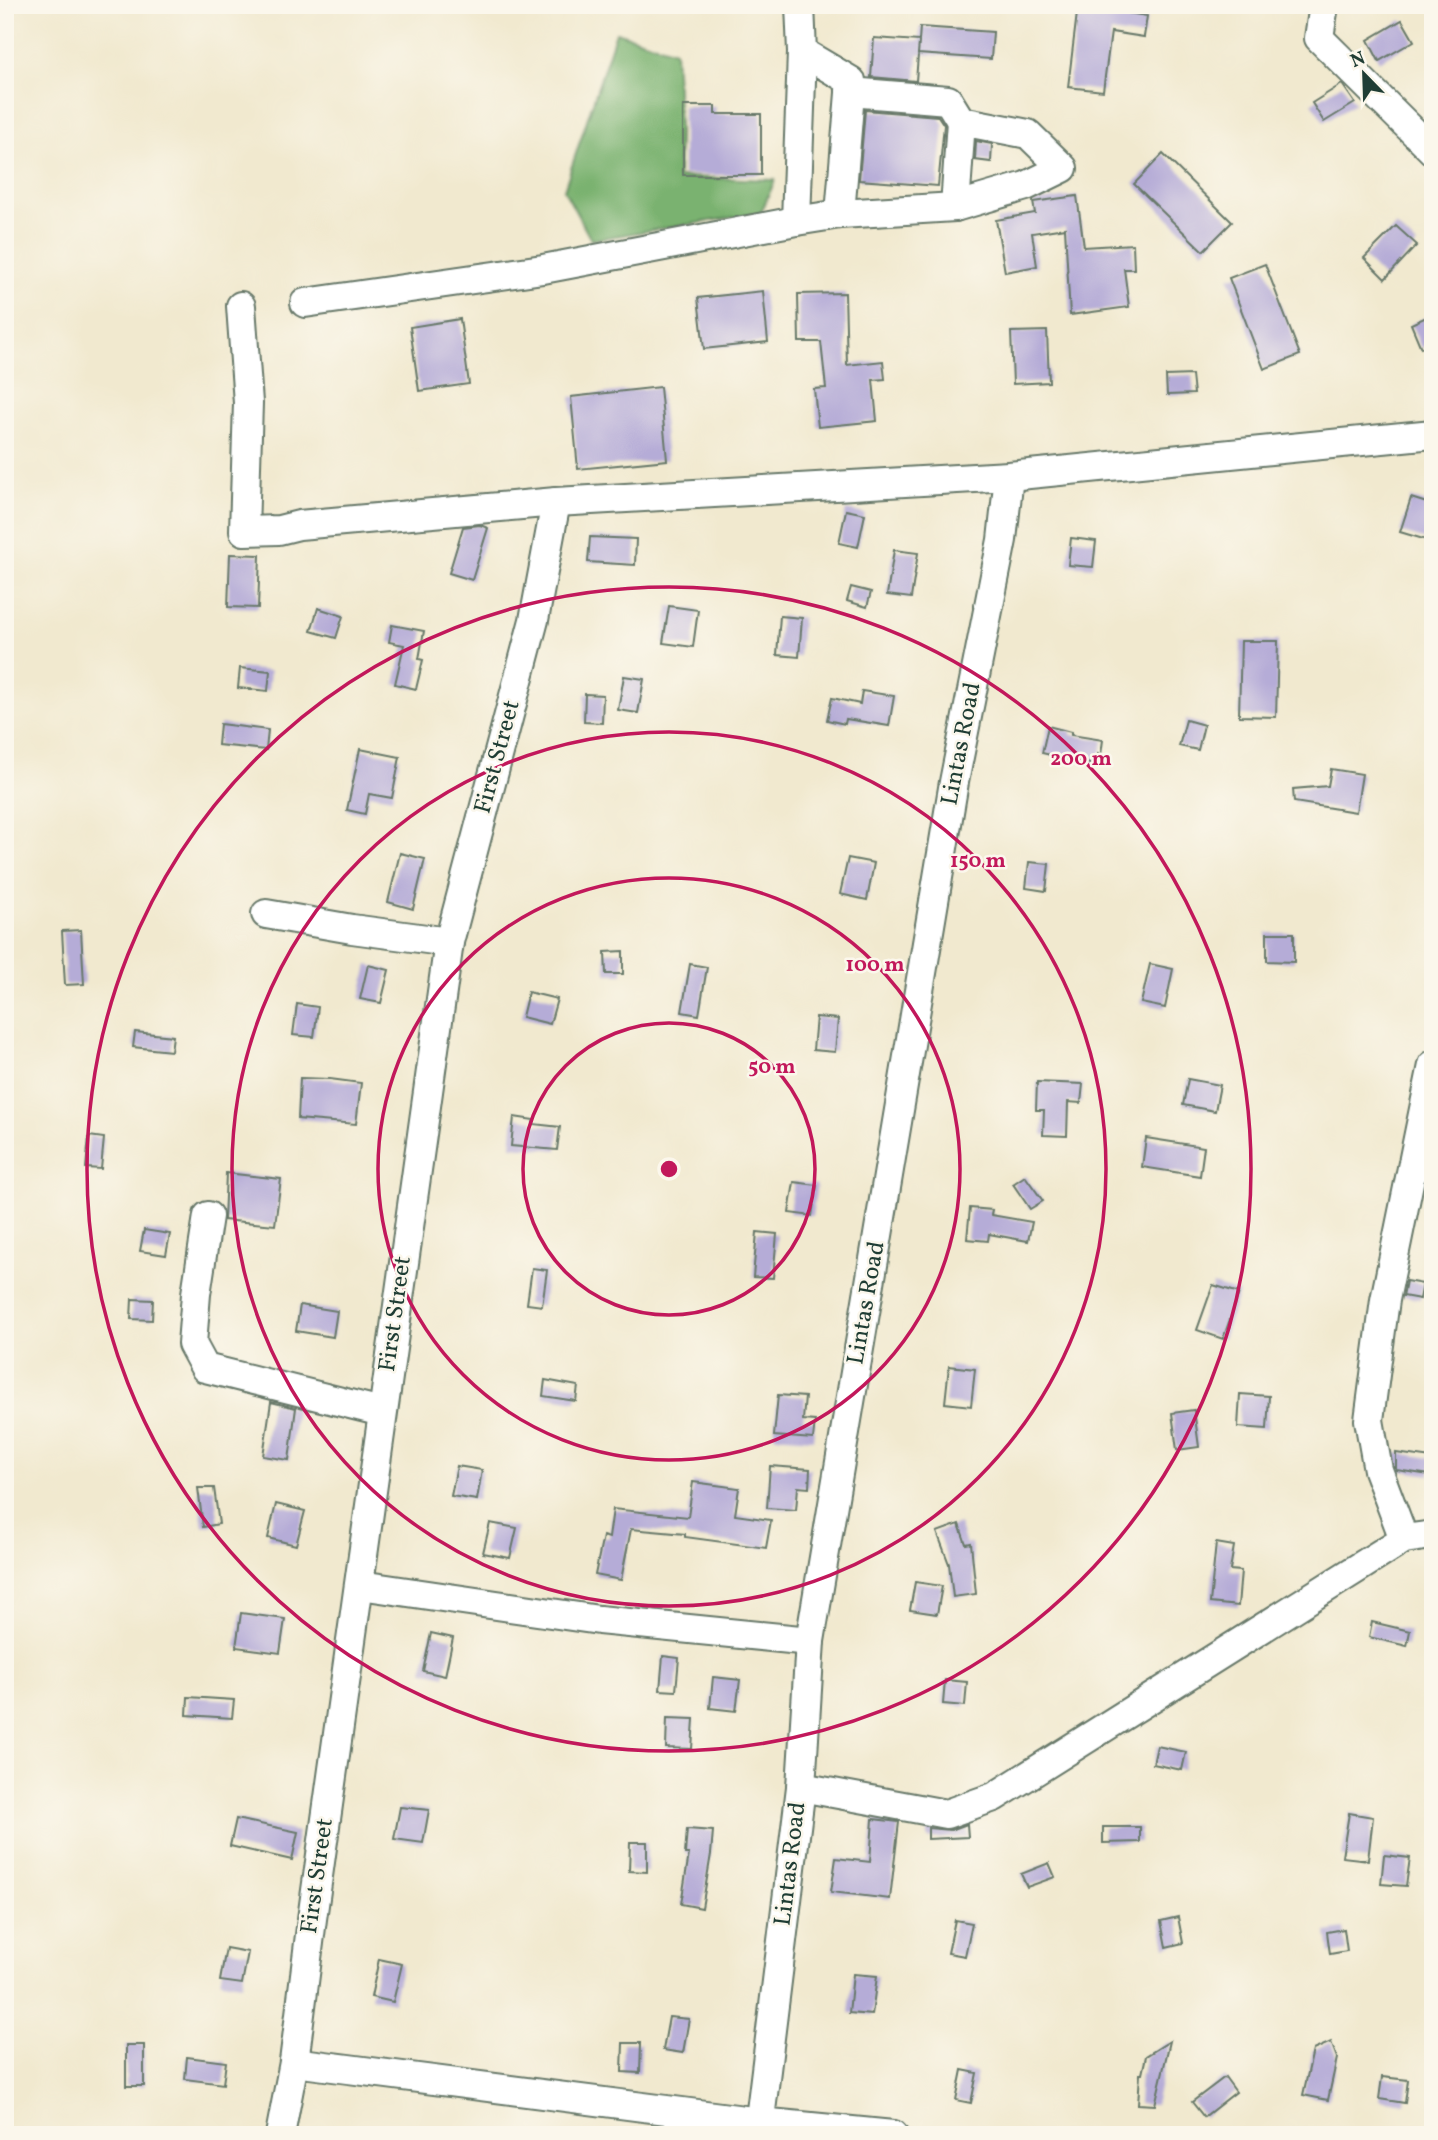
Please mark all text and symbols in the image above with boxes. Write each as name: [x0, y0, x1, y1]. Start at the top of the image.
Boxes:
north arrow: [1330, 38, 1400, 108]
text: N: [1347, 45, 1370, 75]
street label: Lintas Road: [933, 680, 991, 808]
street label: First Street: [467, 696, 529, 818]
text: 200 m: [1050, 745, 1112, 774]
text: 150 m: [950, 847, 1006, 876]
text: 100 m: [845, 951, 905, 980]
text: 50 m: [748, 1053, 796, 1082]
centre of rings: [657, 1157, 681, 1181]
street label: Lintas Road: [839, 1239, 895, 1367]
street label: First Street: [371, 1254, 421, 1374]
street label: Lintas Road: [767, 1800, 815, 1928]
street label: First Street: [293, 1816, 343, 1936]

